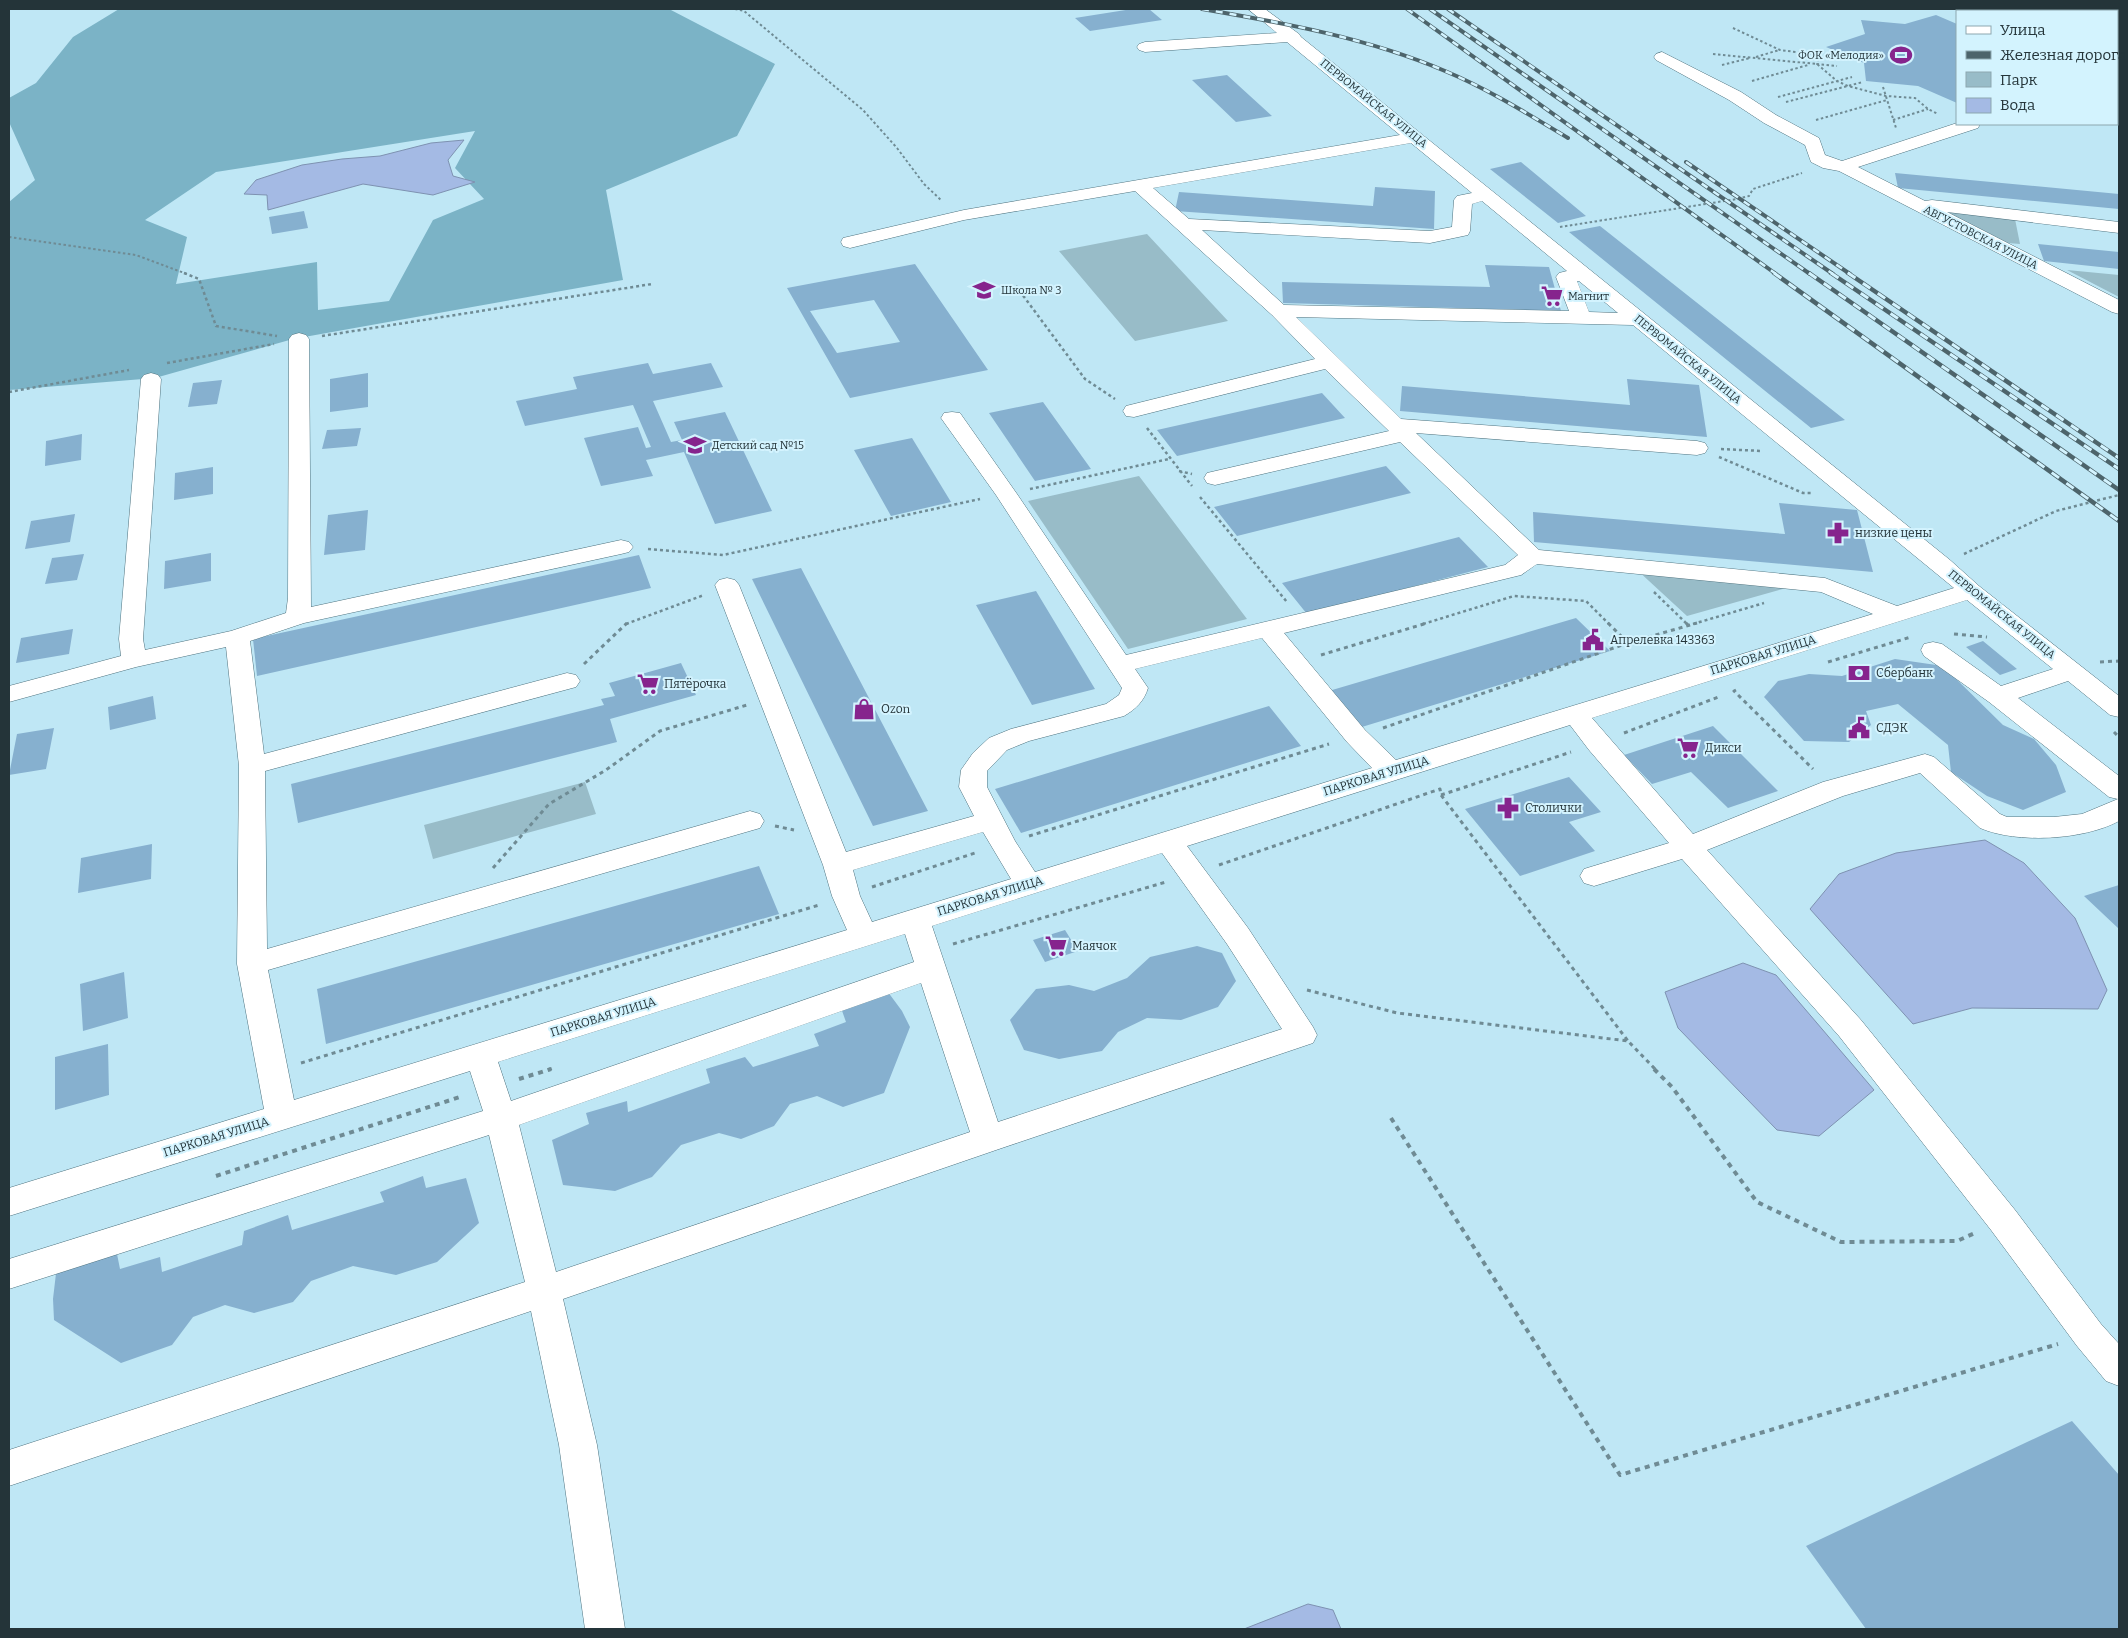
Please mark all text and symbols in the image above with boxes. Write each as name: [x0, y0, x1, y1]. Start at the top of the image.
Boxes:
legend: [1956, 10, 2118, 125]
text: Улица: [2000, 21, 2046, 39]
sports icon: ФОК «Мелодия»: [1888, 42, 1914, 68]
text: Железная дорога: [2000, 46, 2126, 64]
place label: ФОК «Мелодия»: [1798, 49, 1884, 62]
street label: ПЕРВОМАЙСКАЯ УЛИЦА: [1318, 56, 1430, 151]
text: Парк: [2000, 71, 2038, 89]
text: Вода: [2000, 96, 2035, 114]
street label: АВГУСТОВСКАЯ УЛИЦА: [1921, 203, 2040, 272]
school or university icon: Школа № 3: [971, 277, 997, 303]
supermarket icon: Магнит: [1539, 283, 1565, 309]
place label: Школа № 3: [1001, 284, 1062, 297]
place label: Магнит: [1568, 290, 1609, 303]
street label: ПЕРВОМАЙСКАЯ УЛИЦА: [1632, 312, 1744, 407]
school or university icon: Детский сад №15: [682, 432, 708, 458]
place label: Детский сад №15: [712, 439, 804, 452]
pharmacy icon: низкие цены: [1825, 520, 1851, 546]
place label: низкие цены: [1855, 526, 1933, 540]
street label: ПЕРВОМАЙСКАЯ УЛИЦА: [1946, 567, 2058, 662]
public building icon: Апрелевка 143363: [1580, 627, 1606, 653]
street label: ПАРКОВАЯ УЛИЦА: [1709, 632, 1818, 678]
place label: Апрелевка 143363: [1610, 633, 1715, 647]
bank icon: Сбербанк: [1846, 660, 1872, 686]
place label: Сбербанк: [1876, 666, 1933, 680]
supermarket icon: Пятёрочка: [635, 671, 661, 697]
place label: Пятёрочка: [664, 677, 727, 691]
shop icon: Ozon: [851, 696, 877, 722]
place label: Ozon: [881, 702, 911, 716]
public building icon: СДЭК: [1846, 715, 1872, 741]
place label: СДЭК: [1876, 721, 1908, 735]
supermarket icon: Дикси: [1675, 735, 1701, 761]
place label: Дикси: [1705, 741, 1742, 755]
street label: ПАРКОВАЯ УЛИЦА: [1322, 753, 1431, 799]
pharmacy icon: Столички: [1495, 795, 1521, 821]
place label: Столички: [1525, 801, 1582, 815]
street label: ПАРКОВАЯ УЛИЦА: [936, 873, 1045, 919]
supermarket icon: Маячок: [1043, 933, 1069, 959]
place label: Маячок: [1072, 939, 1117, 953]
street label: ПАРКОВАЯ УЛИЦА: [549, 994, 658, 1040]
street label: ПАРКОВАЯ УЛИЦА: [162, 1114, 271, 1160]

